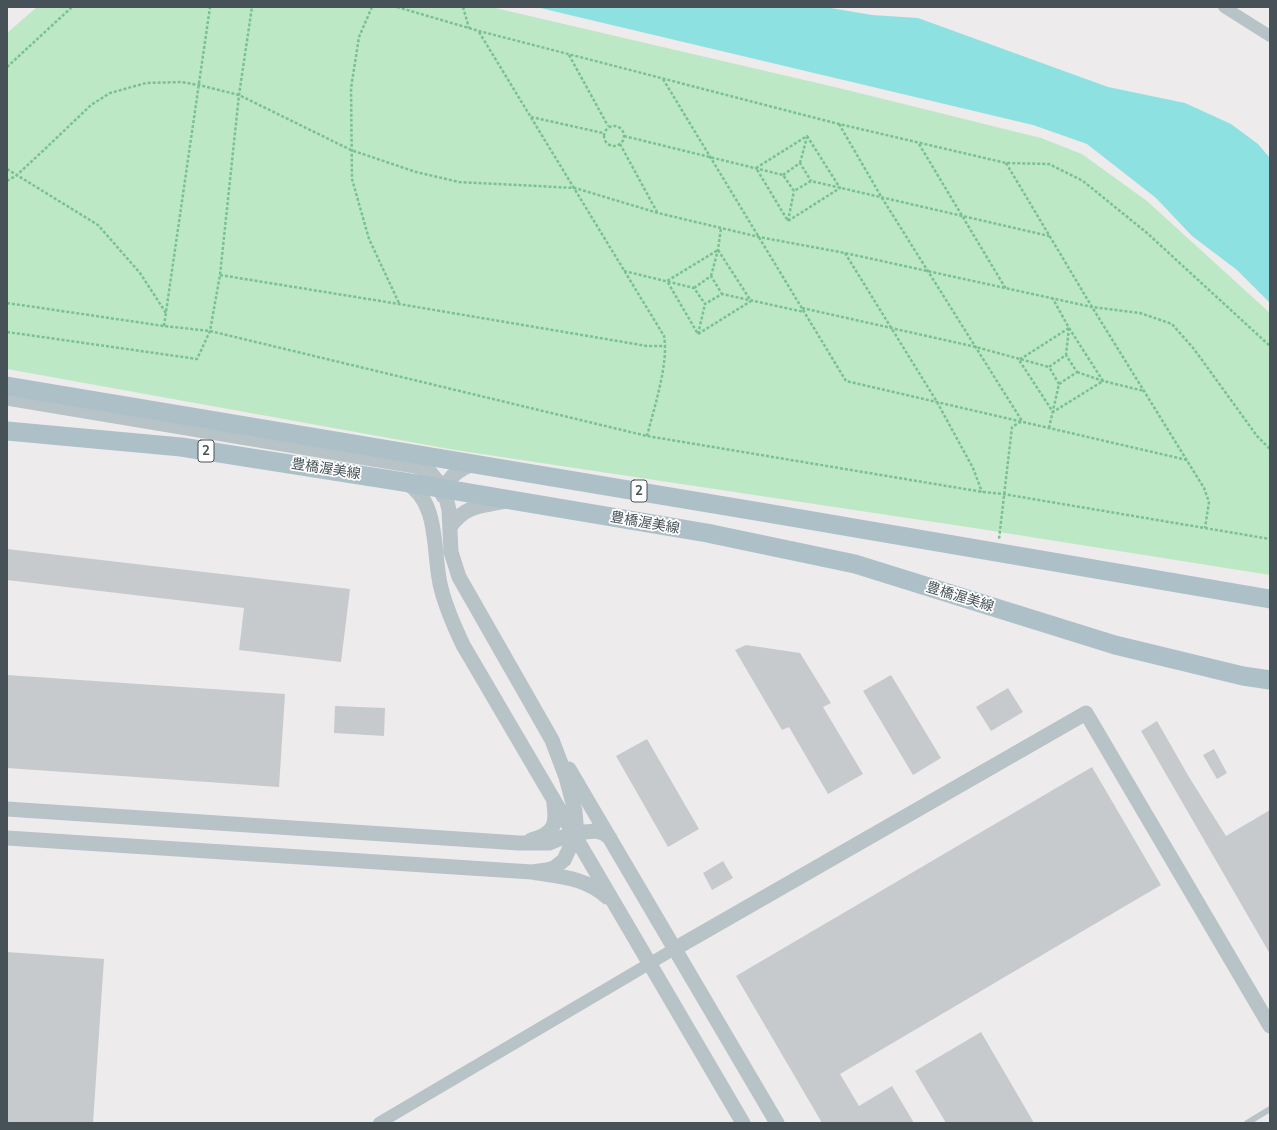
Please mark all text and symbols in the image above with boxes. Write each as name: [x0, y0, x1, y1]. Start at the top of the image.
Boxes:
road number: 2: [198, 440, 214, 462]
street label: 豊橋渥美線: [290, 455, 362, 483]
road number: 2: [631, 480, 647, 502]
street label: 豊橋渥美線: [609, 509, 681, 537]
street label: 豊橋渥美線: [924, 579, 996, 615]

